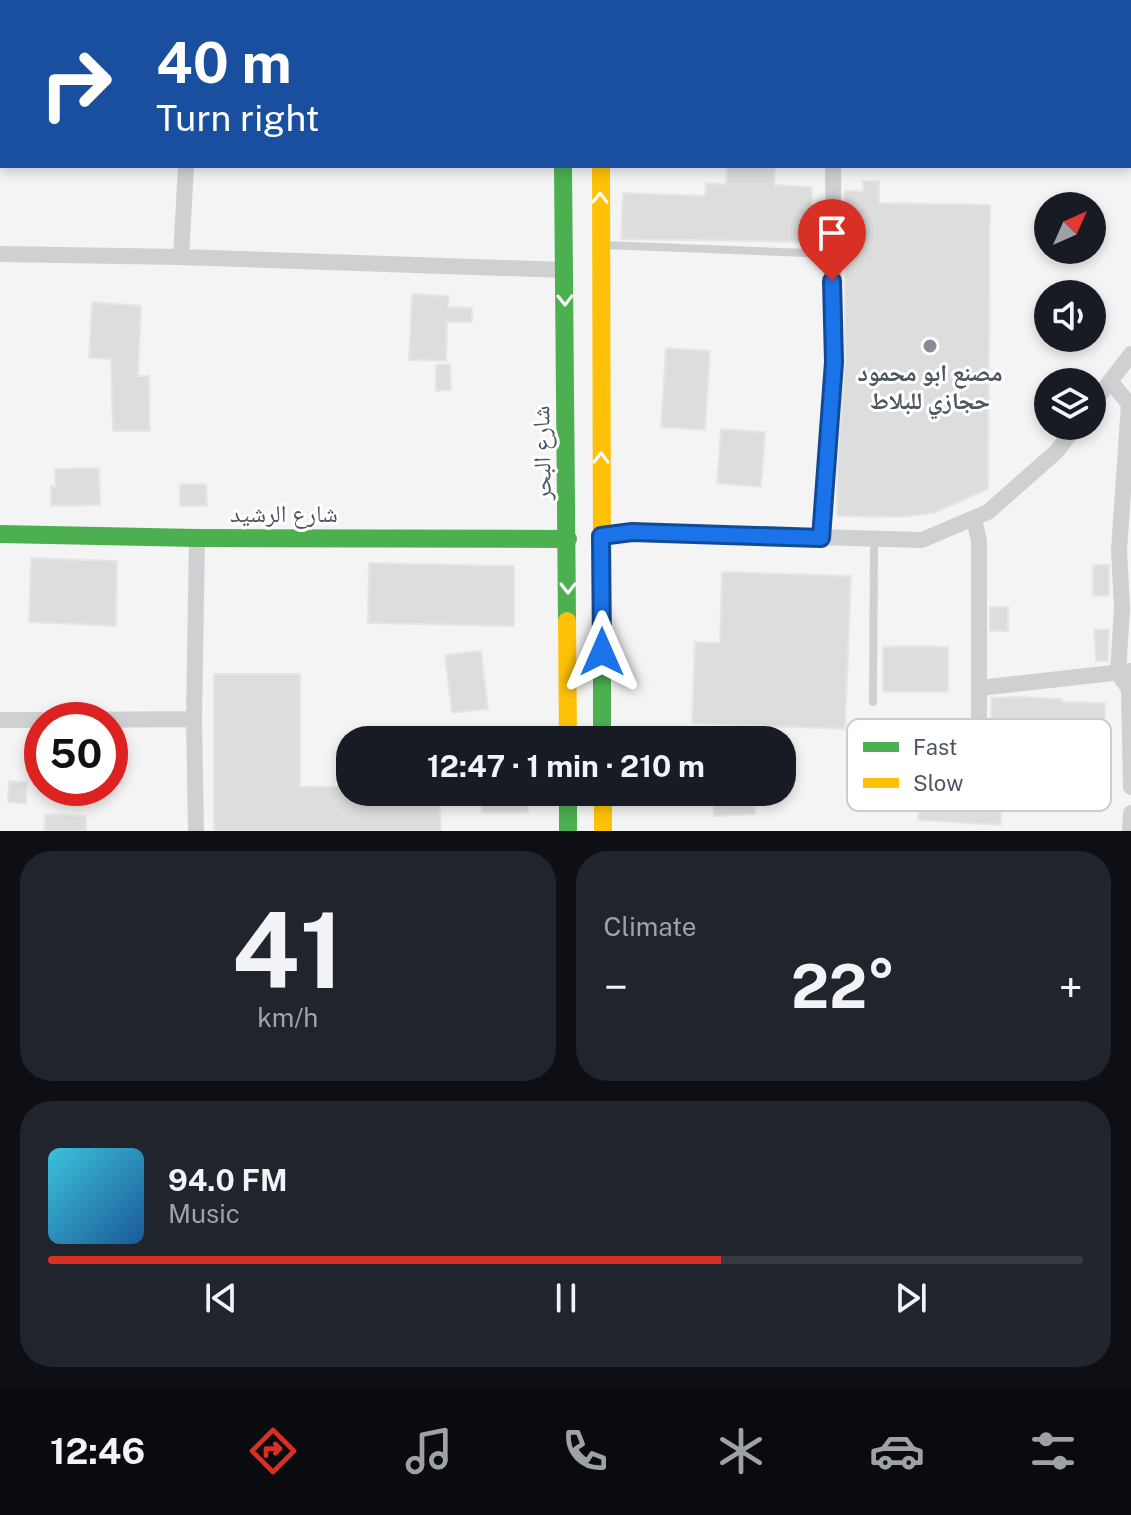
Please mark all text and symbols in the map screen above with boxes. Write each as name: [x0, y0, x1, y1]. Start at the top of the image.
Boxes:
text: 40 m: [156, 30, 292, 96]
icon: right: [24, 32, 128, 136]
text: Turn right: [156, 97, 319, 139]
one-way arrow: [592, 191, 609, 204]
north arrow: [1034, 192, 1106, 264]
map controls: [1034, 192, 1106, 440]
pin: [798, 199, 866, 281]
icon: arrive: [810, 211, 854, 255]
button: sound: [1034, 280, 1106, 352]
one-way arrow: [556, 294, 573, 307]
marker: مصنع ابو محمود حجازي للبلاط: [921, 337, 939, 355]
place label: مصنع ابو محمود حجازي للبلاط: [857, 358, 1003, 420]
button: layers: [1034, 368, 1106, 440]
street label: شارع البحر: [526, 405, 558, 502]
one-way arrow: [592, 451, 610, 464]
street label: شارع الرشيد: [230, 499, 338, 529]
one-way arrow: [559, 582, 577, 595]
position arrow: [560, 610, 644, 694]
speed limit sign: 50: [24, 702, 128, 806]
legend: [847, 719, 1111, 811]
text: Fast: [913, 734, 957, 760]
text: 12:47 · 1 min · 210 m: [427, 748, 705, 784]
text: Slow: [913, 770, 963, 796]
text: 41: [231, 889, 344, 1011]
text: Climate: [604, 911, 697, 942]
text: 22°: [791, 951, 896, 1022]
text: −: [604, 961, 628, 1013]
text: +: [1059, 961, 1083, 1013]
text: km/h: [257, 1002, 318, 1033]
text: 94.0 FM: [168, 1162, 287, 1198]
text: Music: [168, 1198, 240, 1229]
icon: previous: [199, 1276, 243, 1320]
icon: pause: [544, 1276, 588, 1320]
icon: next: [889, 1276, 933, 1320]
icon: directions: [245, 1423, 301, 1479]
icon: music: [401, 1423, 457, 1479]
icon: phone: [557, 1423, 613, 1479]
icon: climate: [713, 1423, 769, 1479]
icon: car: [869, 1423, 925, 1479]
icon: filters: [1025, 1423, 1081, 1479]
text: 12:46: [50, 1430, 145, 1472]

